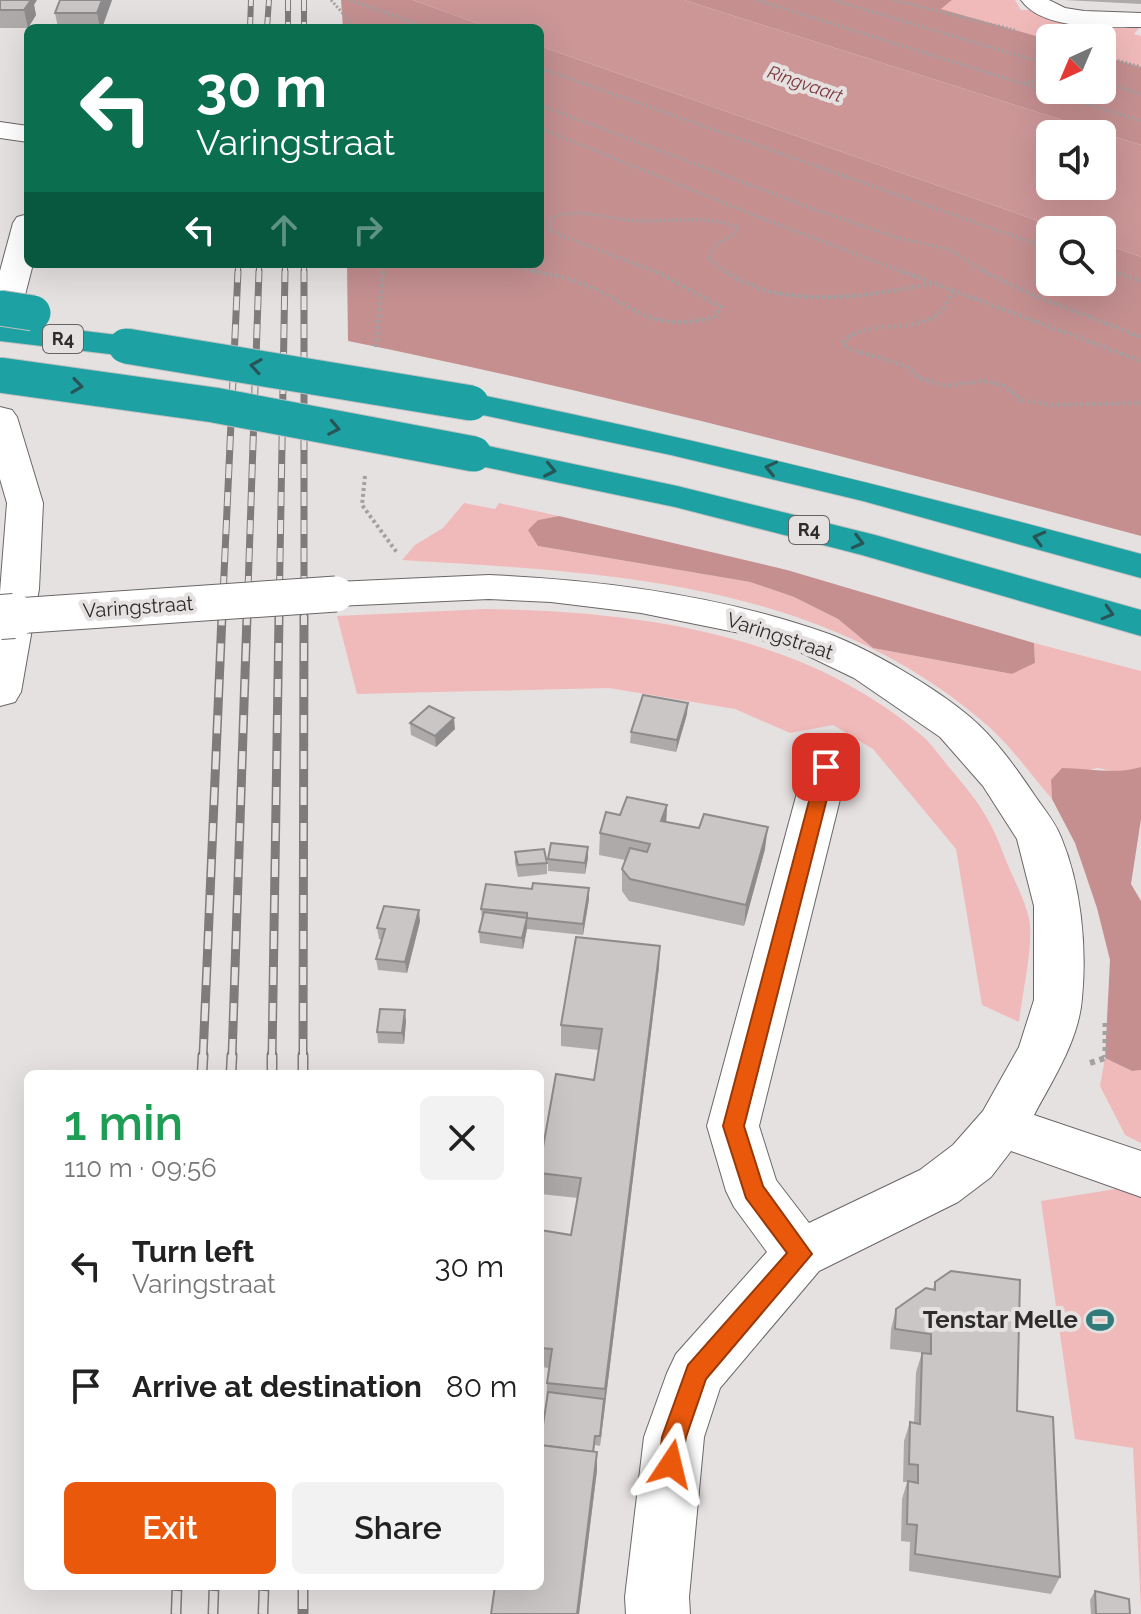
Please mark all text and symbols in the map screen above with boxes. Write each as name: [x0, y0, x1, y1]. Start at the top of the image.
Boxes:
north arrow: [1036, 24, 1116, 104]
map controls: [1036, 24, 1116, 296]
text: 30 m: [196, 54, 327, 120]
icon: left: [64, 56, 168, 160]
water label: Ringvaart: [765, 61, 846, 106]
button: sound: [1036, 120, 1116, 200]
text: Varingstraat: [196, 121, 395, 163]
icon: left: [178, 208, 222, 252]
icon: ahead: [262, 208, 306, 252]
icon: right: [346, 208, 390, 252]
button: search: [1036, 216, 1116, 296]
road number: R4: [43, 325, 83, 353]
one-way arrow: [249, 358, 263, 375]
one-way arrow: [70, 377, 84, 394]
one-way arrow: [327, 418, 341, 435]
one-way arrow: [765, 460, 779, 477]
one-way arrow: [543, 461, 556, 478]
road number: R4: [789, 516, 829, 544]
one-way arrow: [1032, 531, 1046, 547]
one-way arrow: [850, 533, 864, 550]
street label: Varingstraat: [82, 591, 194, 623]
one-way arrow: [1100, 604, 1114, 621]
street label: Varingstraat: [724, 607, 837, 665]
pin: [792, 733, 860, 801]
icon: arrive: [804, 745, 848, 789]
text: 1 min: [64, 1095, 183, 1151]
button: close: [420, 1096, 504, 1180]
text: 110 m · 09:56: [64, 1153, 217, 1183]
text: Turn left: [132, 1234, 254, 1269]
icon: left: [64, 1244, 108, 1288]
text: 30 m: [434, 1249, 504, 1284]
text: Varingstraat: [132, 1269, 276, 1299]
place label: Tenstar Melle: [923, 1305, 1078, 1334]
sports icon: Tenstar Melle: [1085, 1305, 1115, 1335]
icon: arrive: [64, 1364, 108, 1408]
text: Arrive at destination: [132, 1369, 422, 1404]
text: 80 m: [446, 1369, 517, 1404]
position arrow: [629, 1422, 713, 1506]
button: Exit: [64, 1482, 276, 1574]
button: Share: [292, 1482, 504, 1574]

